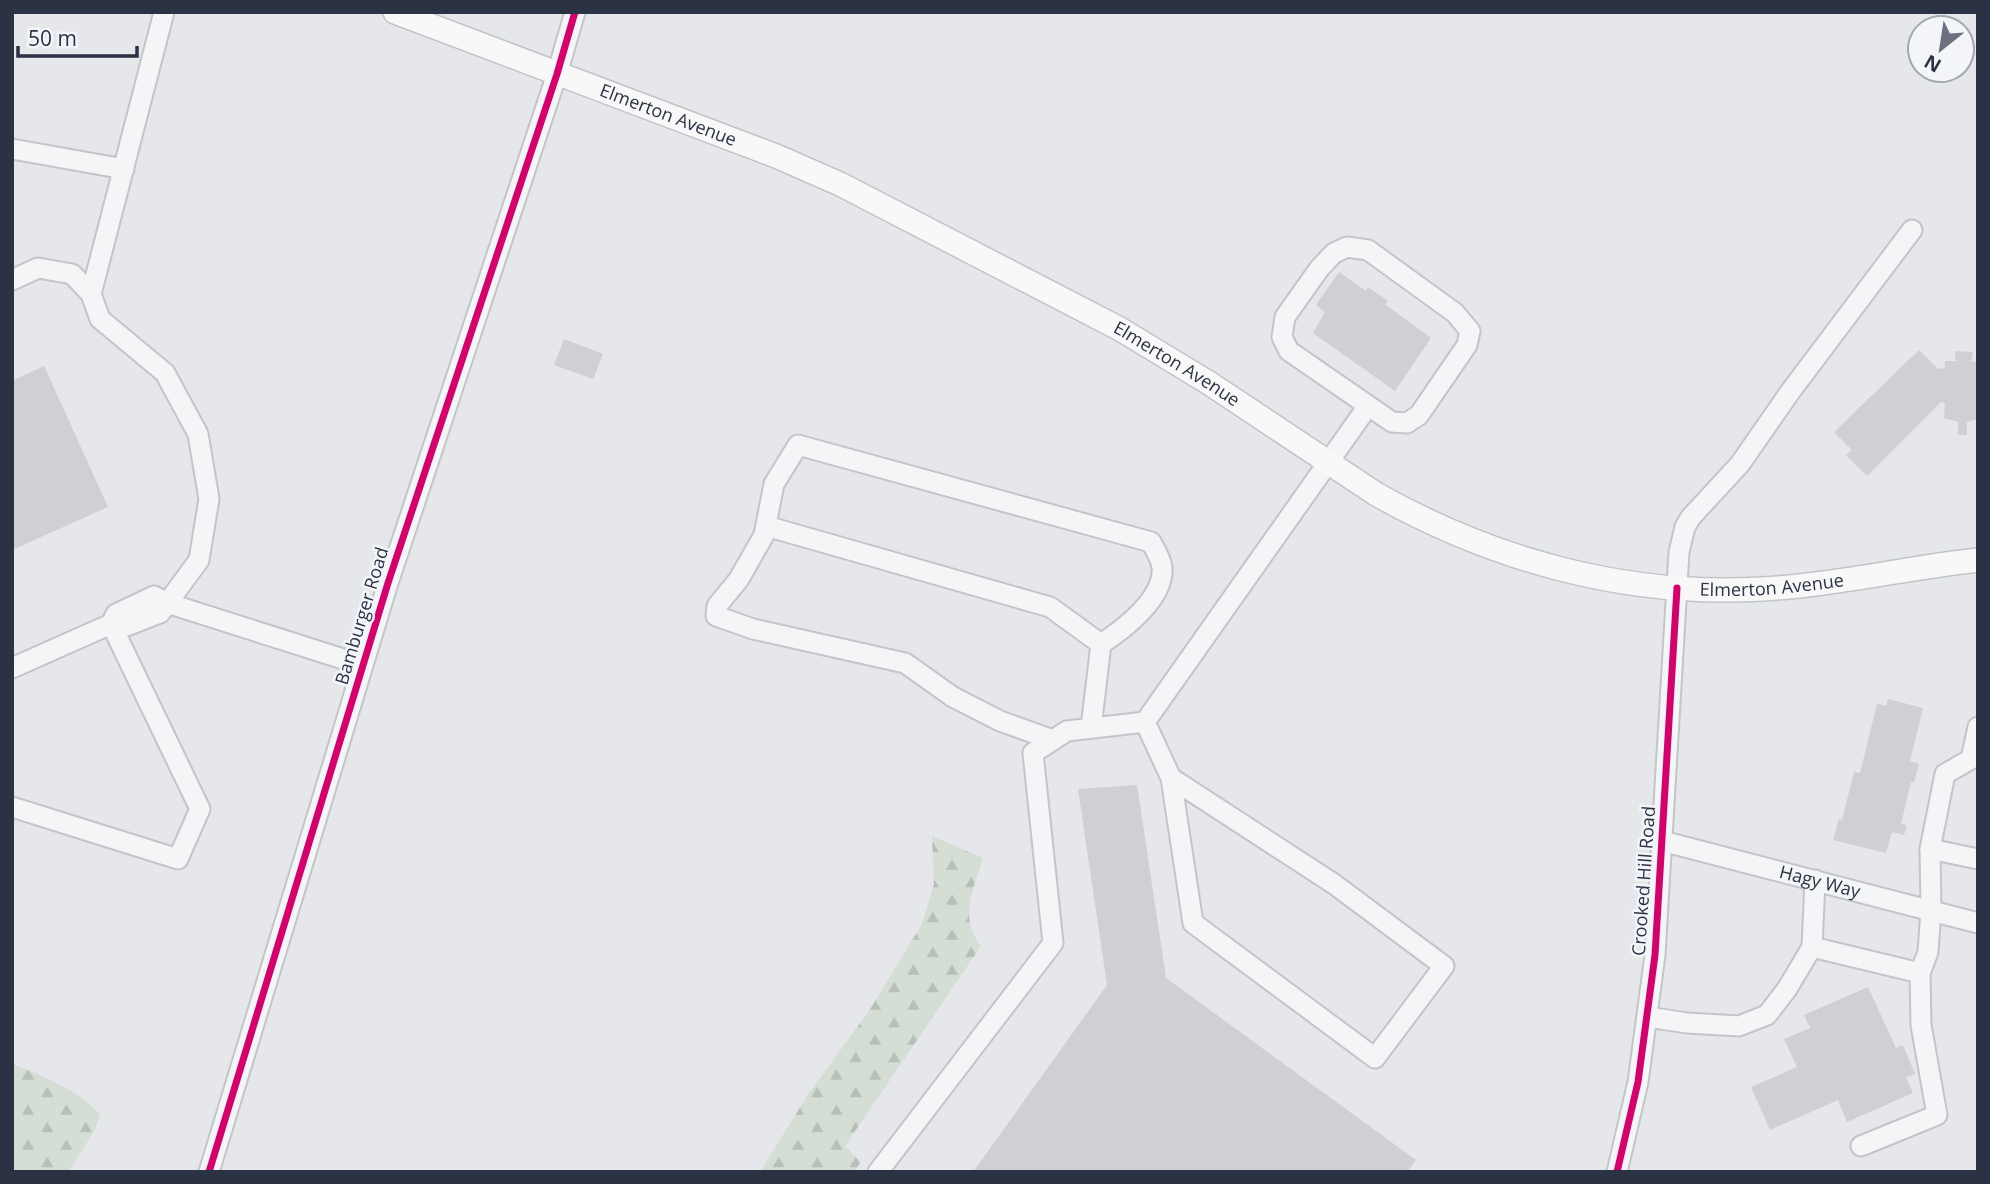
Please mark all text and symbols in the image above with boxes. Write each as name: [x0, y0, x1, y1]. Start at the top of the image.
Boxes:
scale bar: [18, 14, 136, 58]
north arrow: [1906, 14, 1976, 84]
text: 50 m: [28, 24, 77, 52]
text: N: [1919, 49, 1946, 79]
street label: Elmerton Avenue: [597, 78, 740, 151]
street label: Elmerton Avenue: [1110, 315, 1245, 411]
street label: Bamburger Road: [329, 544, 393, 687]
street label: Elmerton Avenue: [1699, 567, 1845, 601]
street label: Crooked Hill Road: [1626, 805, 1660, 957]
street label: Hagy Way: [1777, 859, 1864, 903]

